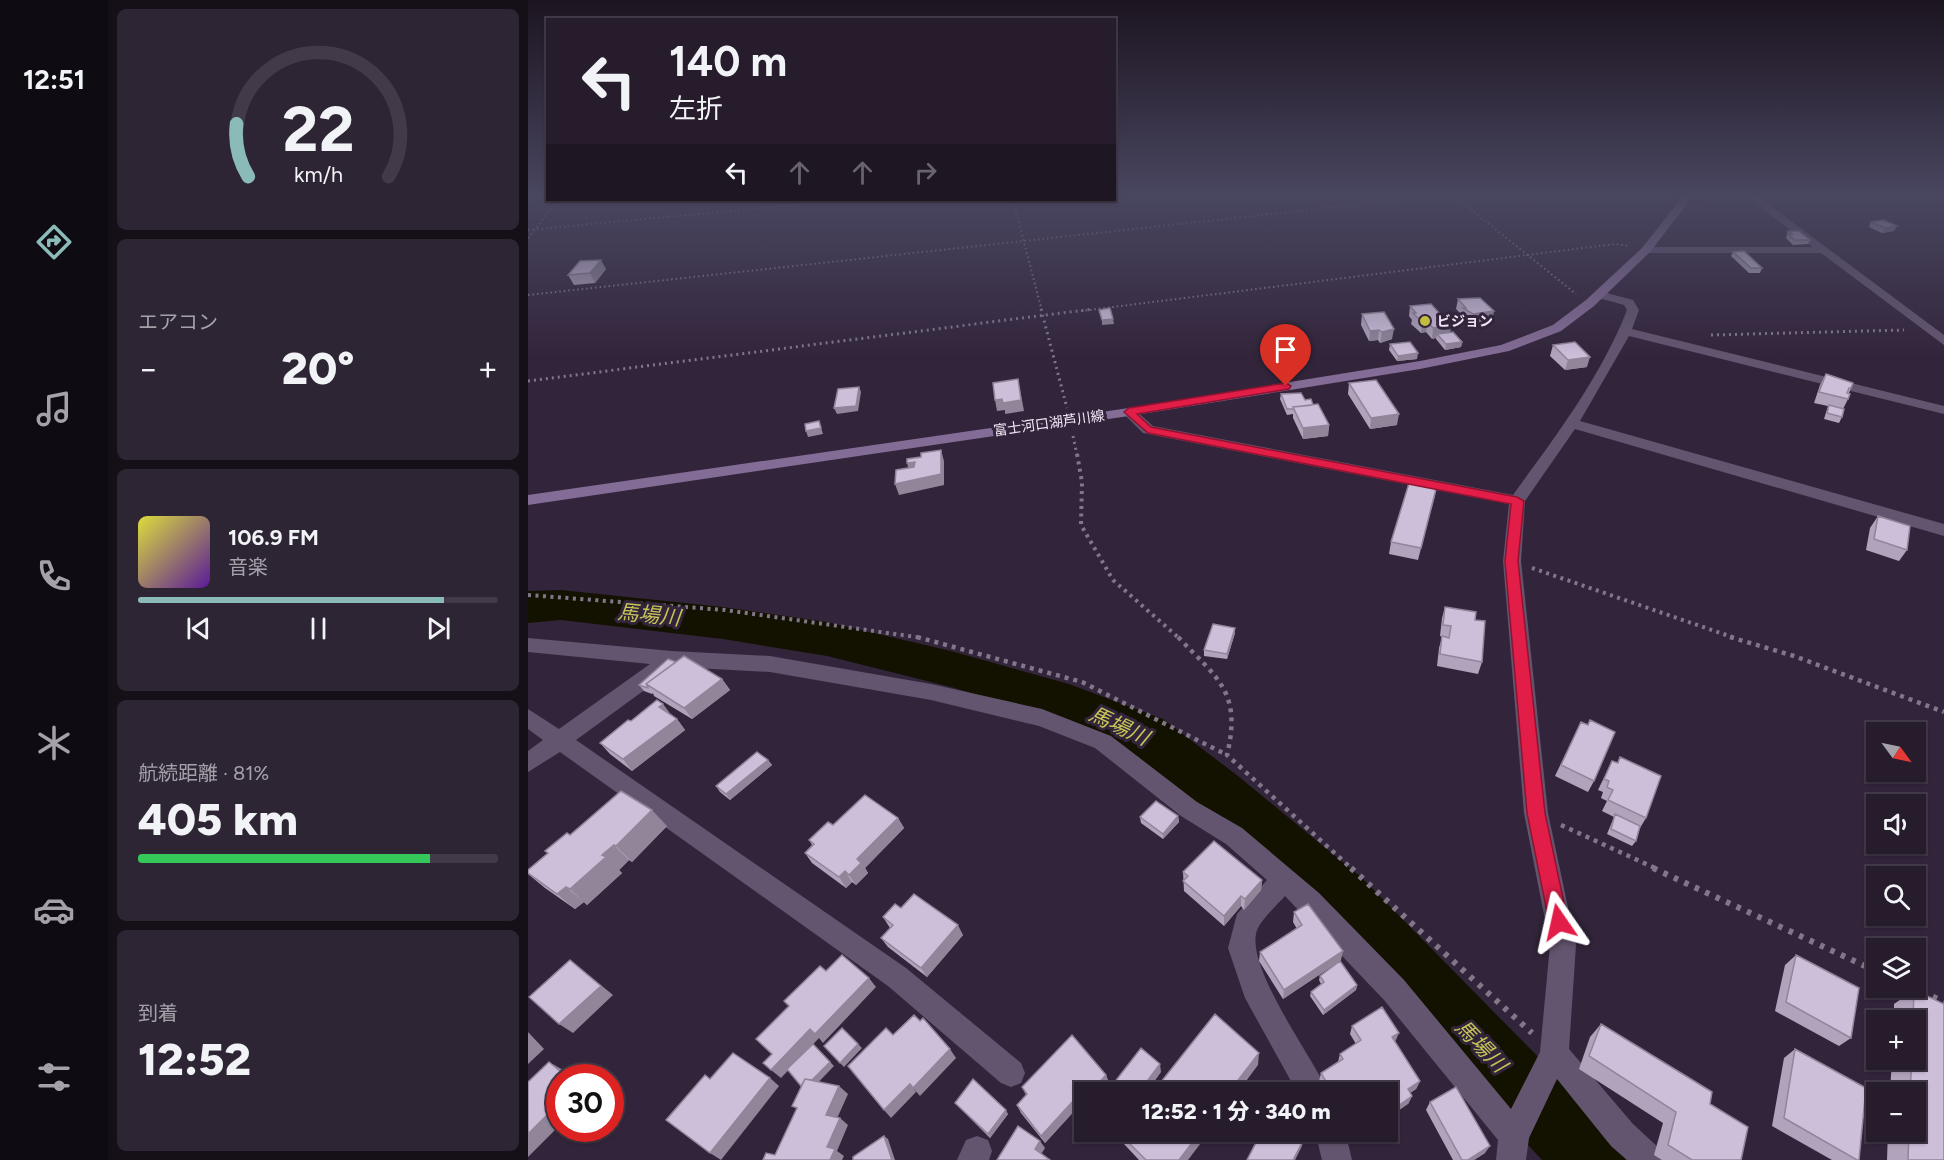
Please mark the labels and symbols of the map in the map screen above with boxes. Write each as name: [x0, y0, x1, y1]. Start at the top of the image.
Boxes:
place label: ビジョン: [1437, 313, 1493, 330]
marker: ビジョン: [1418, 314, 1432, 328]
pin: [1260, 324, 1311, 386]
street label: 富士河口湖芦川線: [992, 407, 1106, 440]
water label: 馬場川: [616, 599, 684, 630]
water label: 馬場川: [1085, 701, 1155, 751]
north arrow: [1866, 722, 1926, 782]
position arrow: [1527, 890, 1591, 954]
water label: 馬場川: [1450, 1014, 1514, 1078]
speed limit sign: 30: [546, 1064, 624, 1142]

